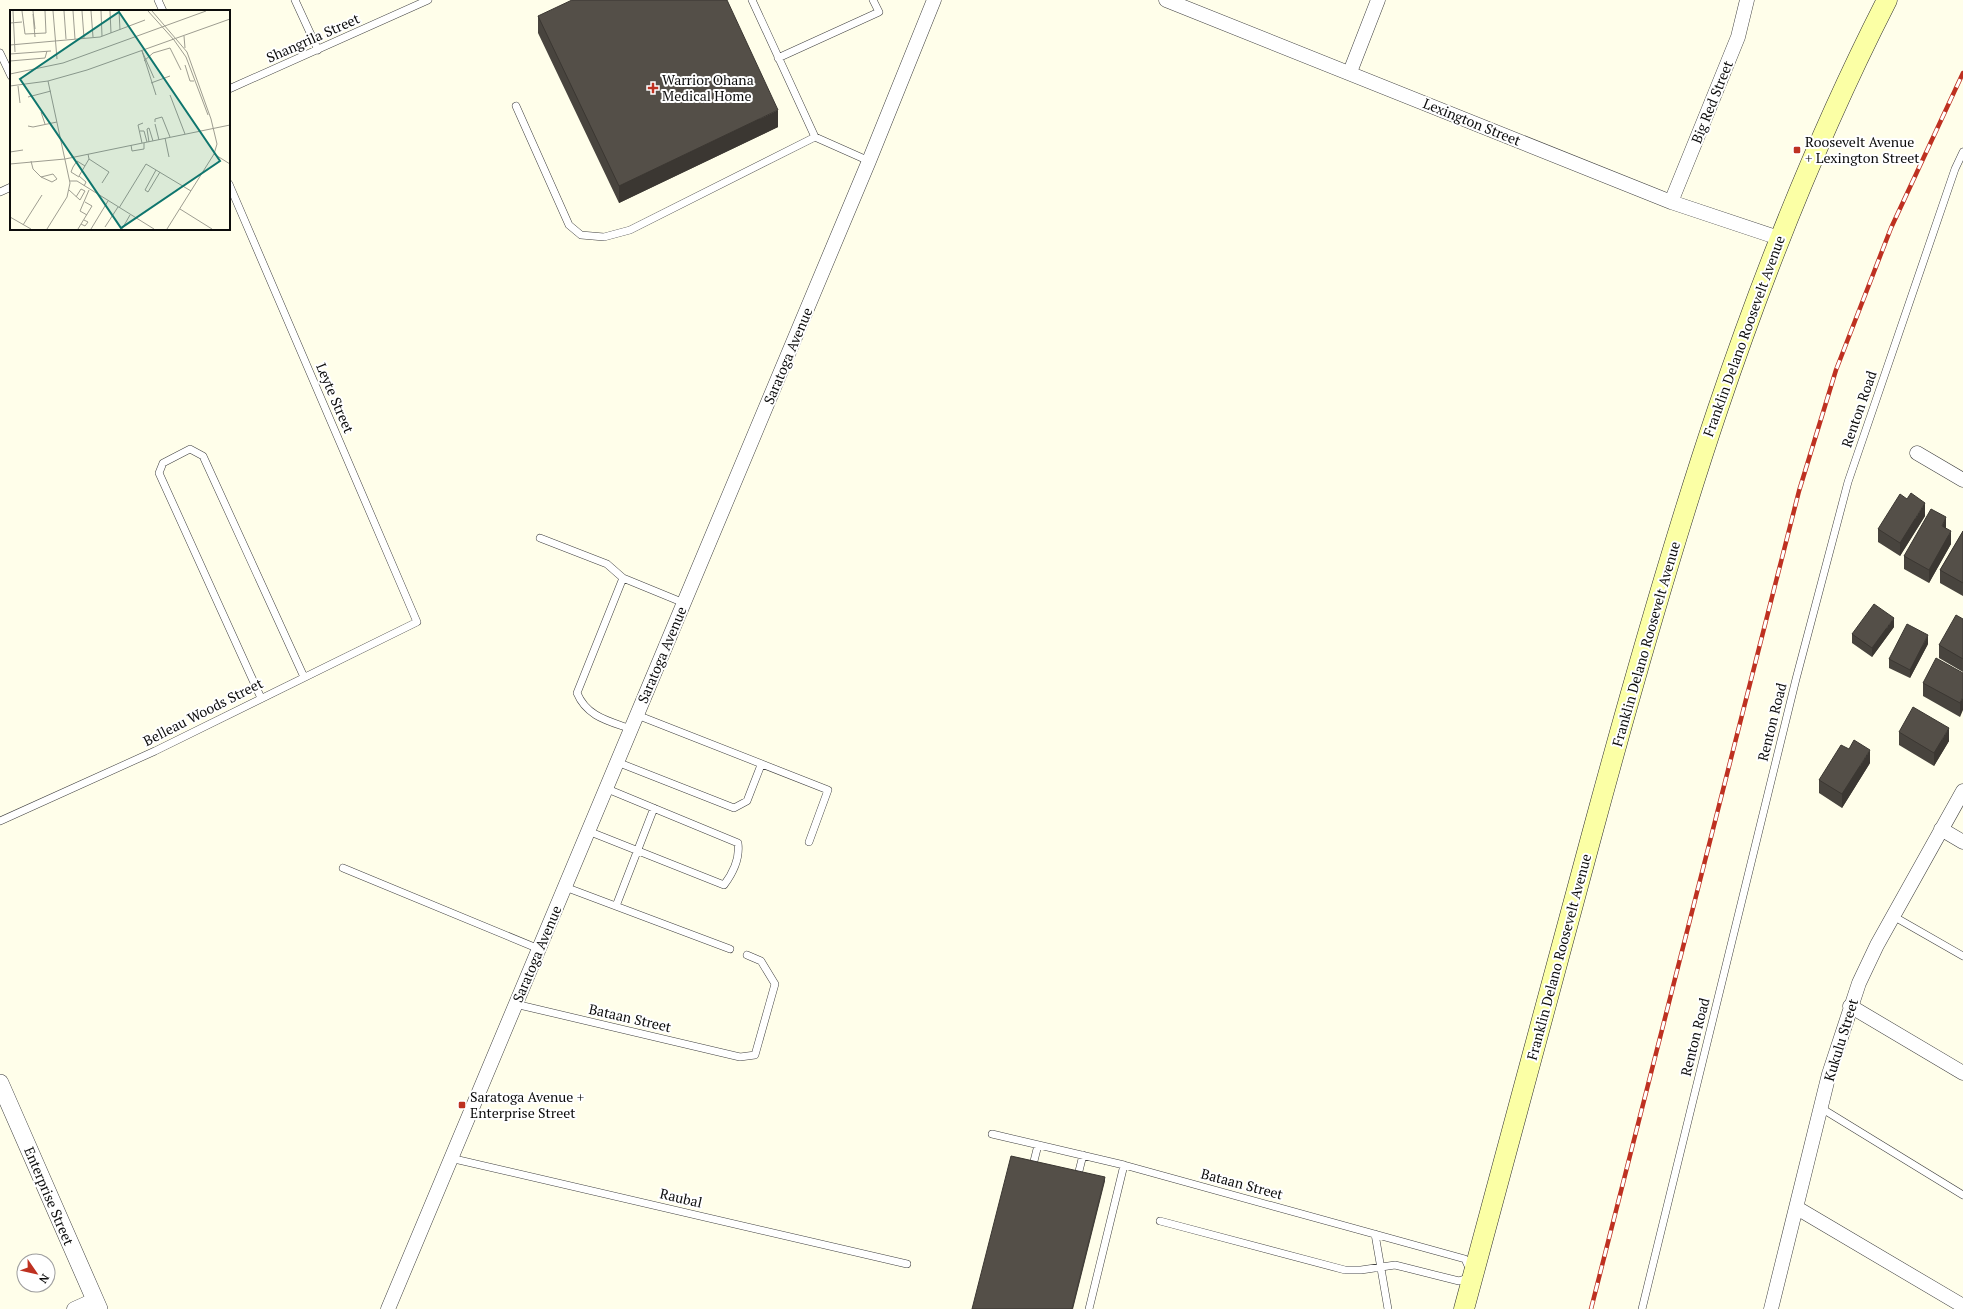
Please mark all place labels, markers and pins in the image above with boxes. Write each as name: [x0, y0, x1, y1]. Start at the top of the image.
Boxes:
place label: Warrior Ohana Medical Home: [662, 70, 754, 105]
marker: Warrior Ohana Medical Home: [647, 82, 659, 94]
place label: Roosevelt Avenue + Lexington Street: [1805, 132, 1920, 167]
marker: Roosevelt Avenue + Lexington Street: [1792, 145, 1802, 155]
place label: Saratoga Avenue + Enterprise Street: [470, 1087, 584, 1122]
marker: Saratoga Avenue + Enterprise Street: [457, 1100, 467, 1110]

